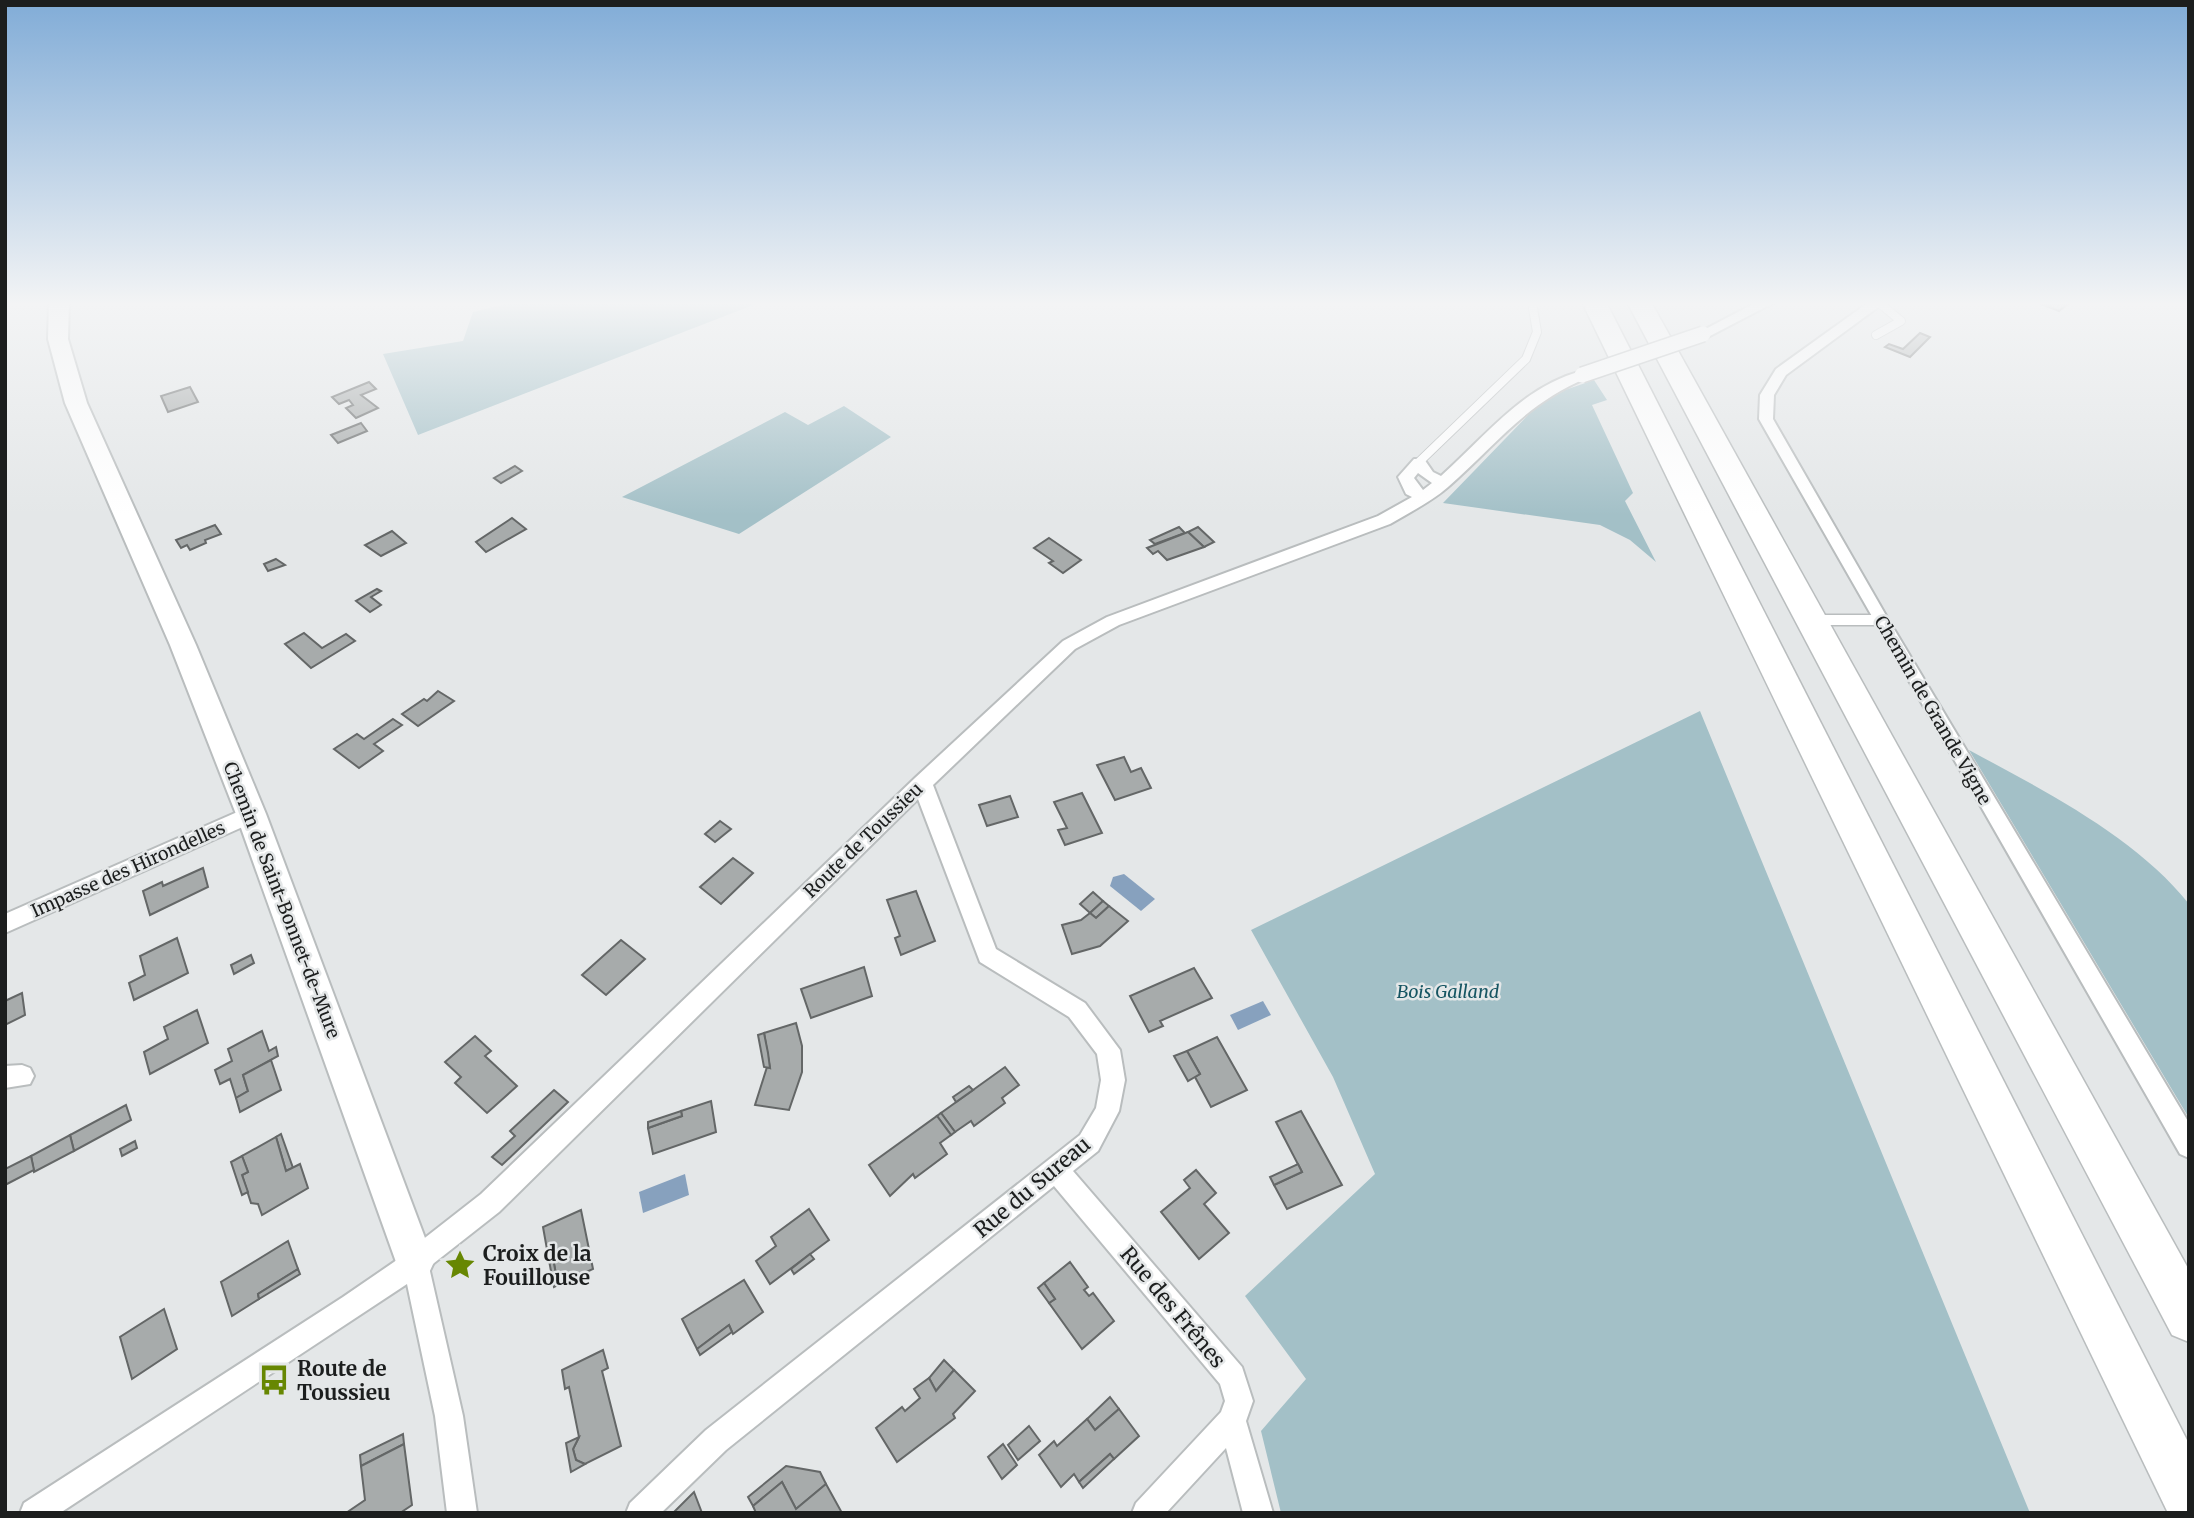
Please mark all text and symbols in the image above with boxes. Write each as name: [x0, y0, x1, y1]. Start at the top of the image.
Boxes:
street label: Chemin de Grande Vigne: [1869, 611, 1997, 809]
street label: Chemin de Saint-Bonnet-de-Mure: [219, 758, 345, 1042]
street label: Route de Toussieu: [799, 777, 927, 903]
street label: Impasse des Hirondelles: [27, 816, 229, 922]
park label: Bois Galland: [1397, 980, 1500, 1003]
street label: Rue du Sureau: [968, 1131, 1096, 1243]
place label: Croix de la Fouillouse: [483, 1240, 592, 1291]
street label: Rue des Frênes: [1114, 1241, 1232, 1373]
place icon: Croix de la Fouillouse: [443, 1248, 477, 1282]
place label: Route de Toussieu: [297, 1355, 391, 1406]
bus stop icon: Route de Toussieu: [257, 1363, 291, 1397]

